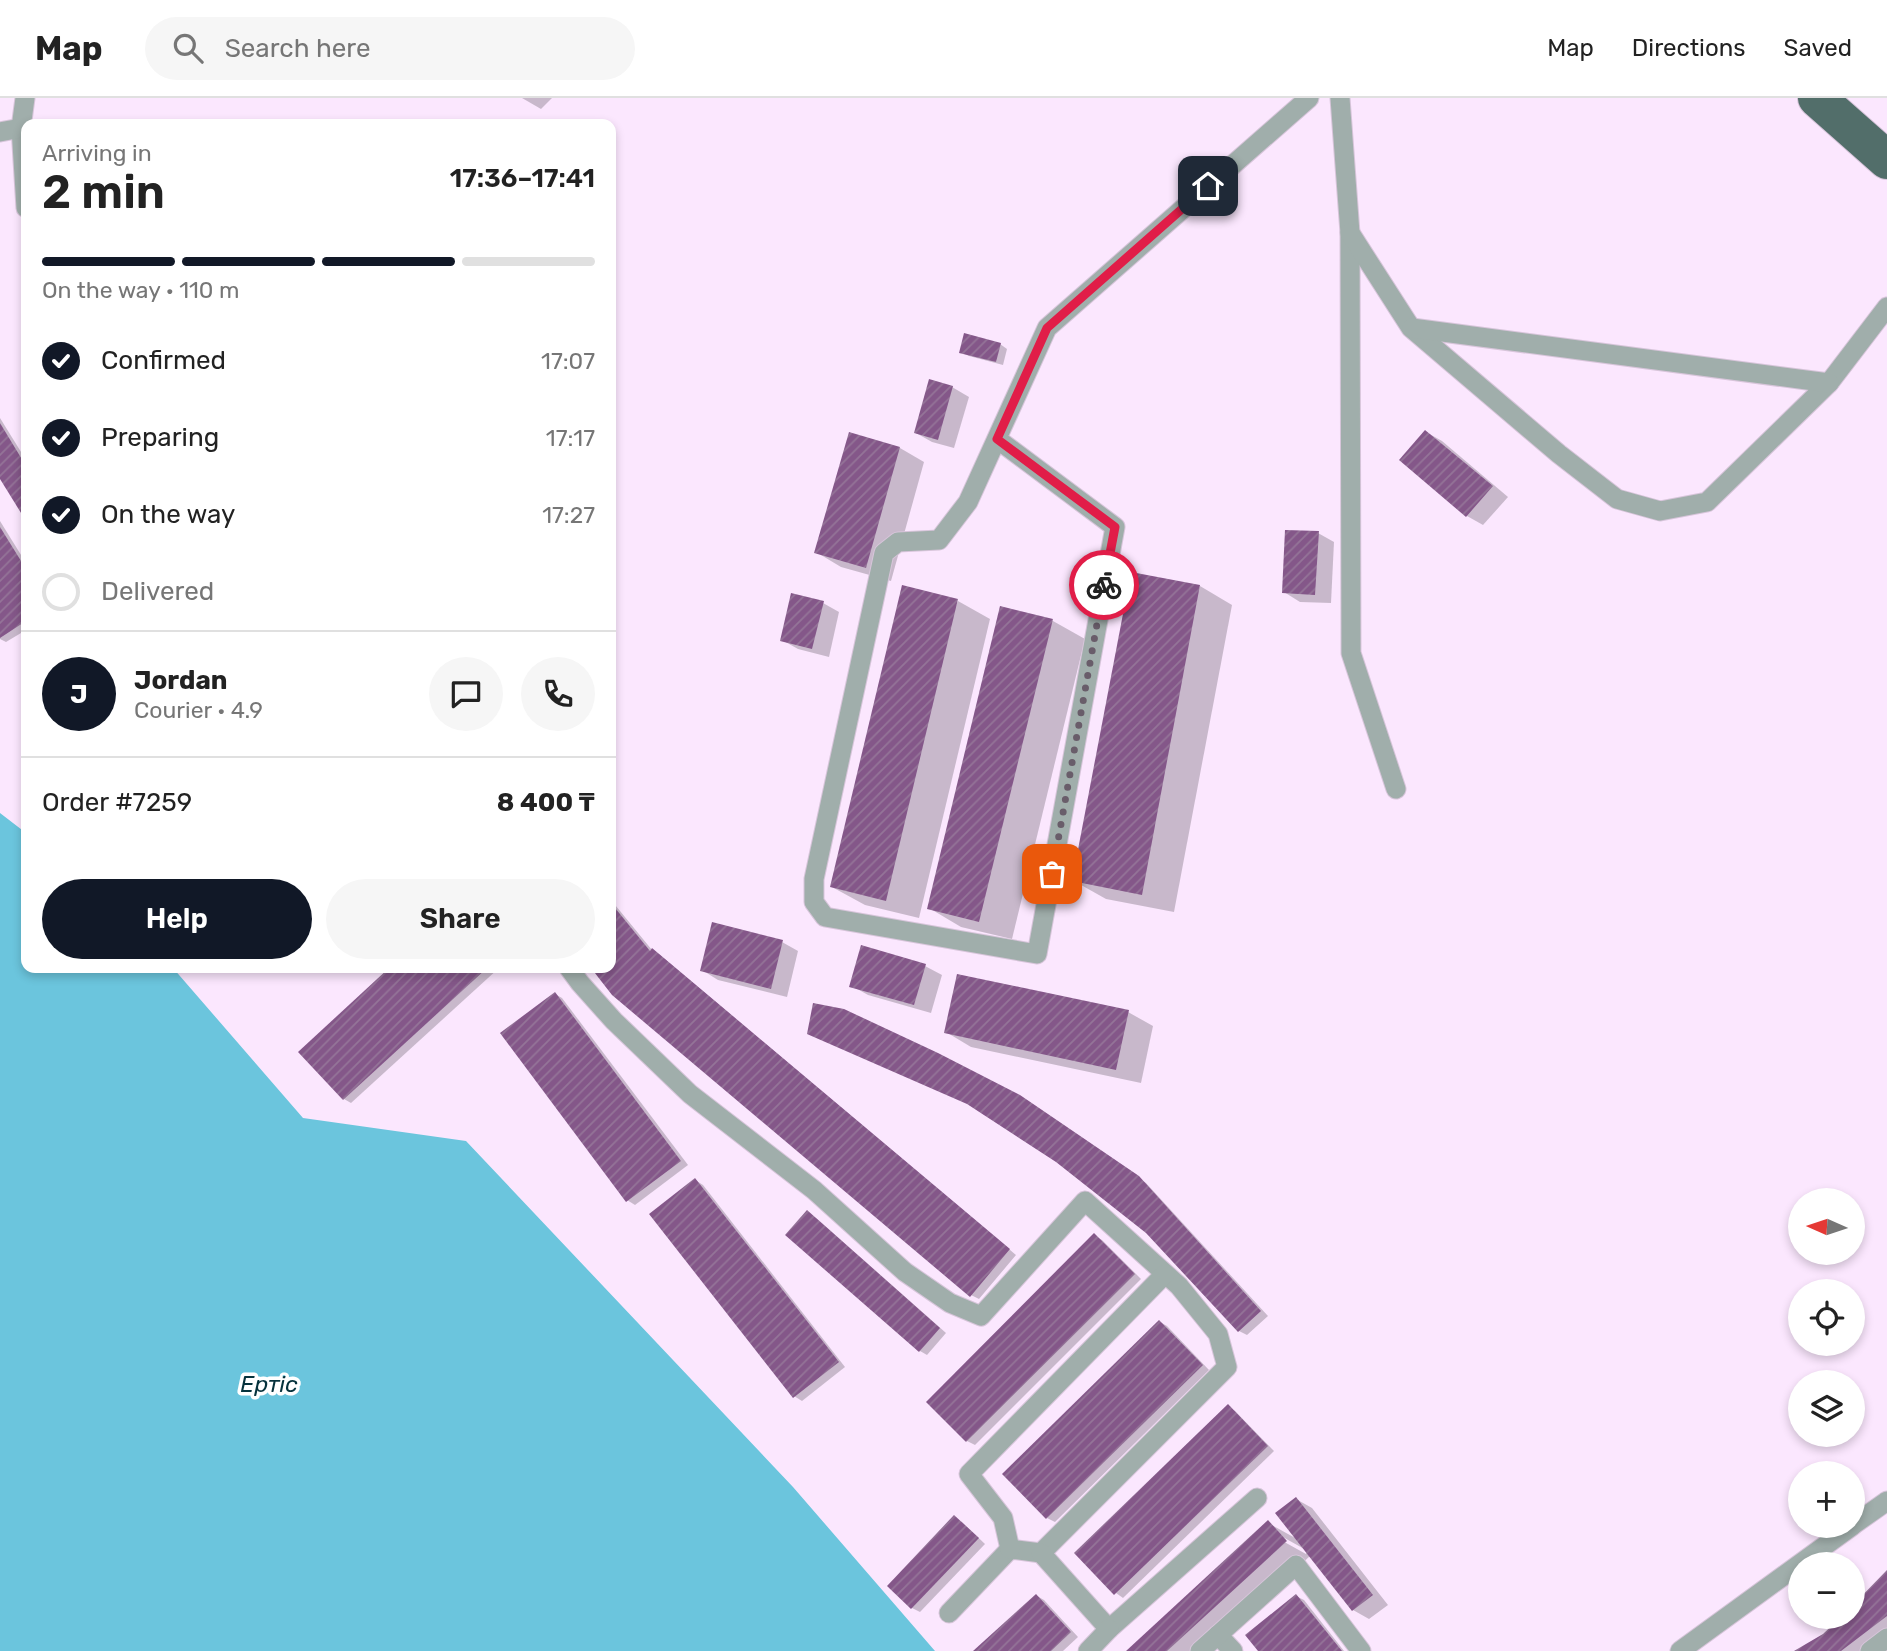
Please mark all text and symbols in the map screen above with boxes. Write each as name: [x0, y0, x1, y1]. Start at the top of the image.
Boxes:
search box: [145, 17, 635, 80]
text: Map: [35, 29, 103, 68]
icon: search: [169, 29, 207, 67]
text: Search here: [225, 33, 370, 64]
text: Map: [1547, 34, 1594, 62]
text: Directions: [1632, 34, 1745, 62]
text: Saved: [1783, 34, 1852, 62]
text: Arriving in: [42, 139, 152, 167]
pin: [1178, 156, 1238, 216]
text: 17:36–17:41: [450, 163, 595, 194]
text: 2 min: [42, 165, 165, 220]
icon: home: [1189, 167, 1227, 205]
text: On the way · 110 m: [42, 276, 240, 304]
icon: check: [42, 342, 80, 380]
text: Confirmed: [101, 345, 226, 376]
text: 17:07: [541, 347, 595, 375]
icon: check: [42, 419, 80, 457]
text: Preparing: [101, 422, 219, 453]
text: 17:17: [546, 424, 595, 452]
icon: check: [42, 496, 80, 534]
text: On the way: [101, 499, 235, 530]
text: 17:27: [542, 501, 595, 529]
courier: [1069, 550, 1139, 620]
icon: bike: [1085, 566, 1123, 604]
text: Delivered: [101, 576, 214, 607]
button: chat: [429, 657, 503, 731]
button: phone: [521, 657, 595, 731]
text: Jordan: [134, 665, 227, 696]
text: J: [70, 679, 88, 710]
text: Courier · 4.9: [134, 696, 263, 724]
text: Order #7259: [42, 787, 192, 818]
text: 8 400 ₸: [497, 787, 595, 818]
pin: [1022, 844, 1082, 904]
icon: bag: [1033, 855, 1071, 893]
button: Help: [42, 879, 312, 959]
button: Share: [326, 879, 595, 959]
north arrow: [1788, 1188, 1866, 1265]
map controls: [1788, 1188, 1865, 1629]
button: locate: [1788, 1279, 1865, 1356]
water label: Ертіс: [240, 1370, 298, 1398]
button: layers: [1788, 1370, 1865, 1447]
button: +: [1788, 1461, 1865, 1538]
button: −: [1788, 1552, 1865, 1629]

